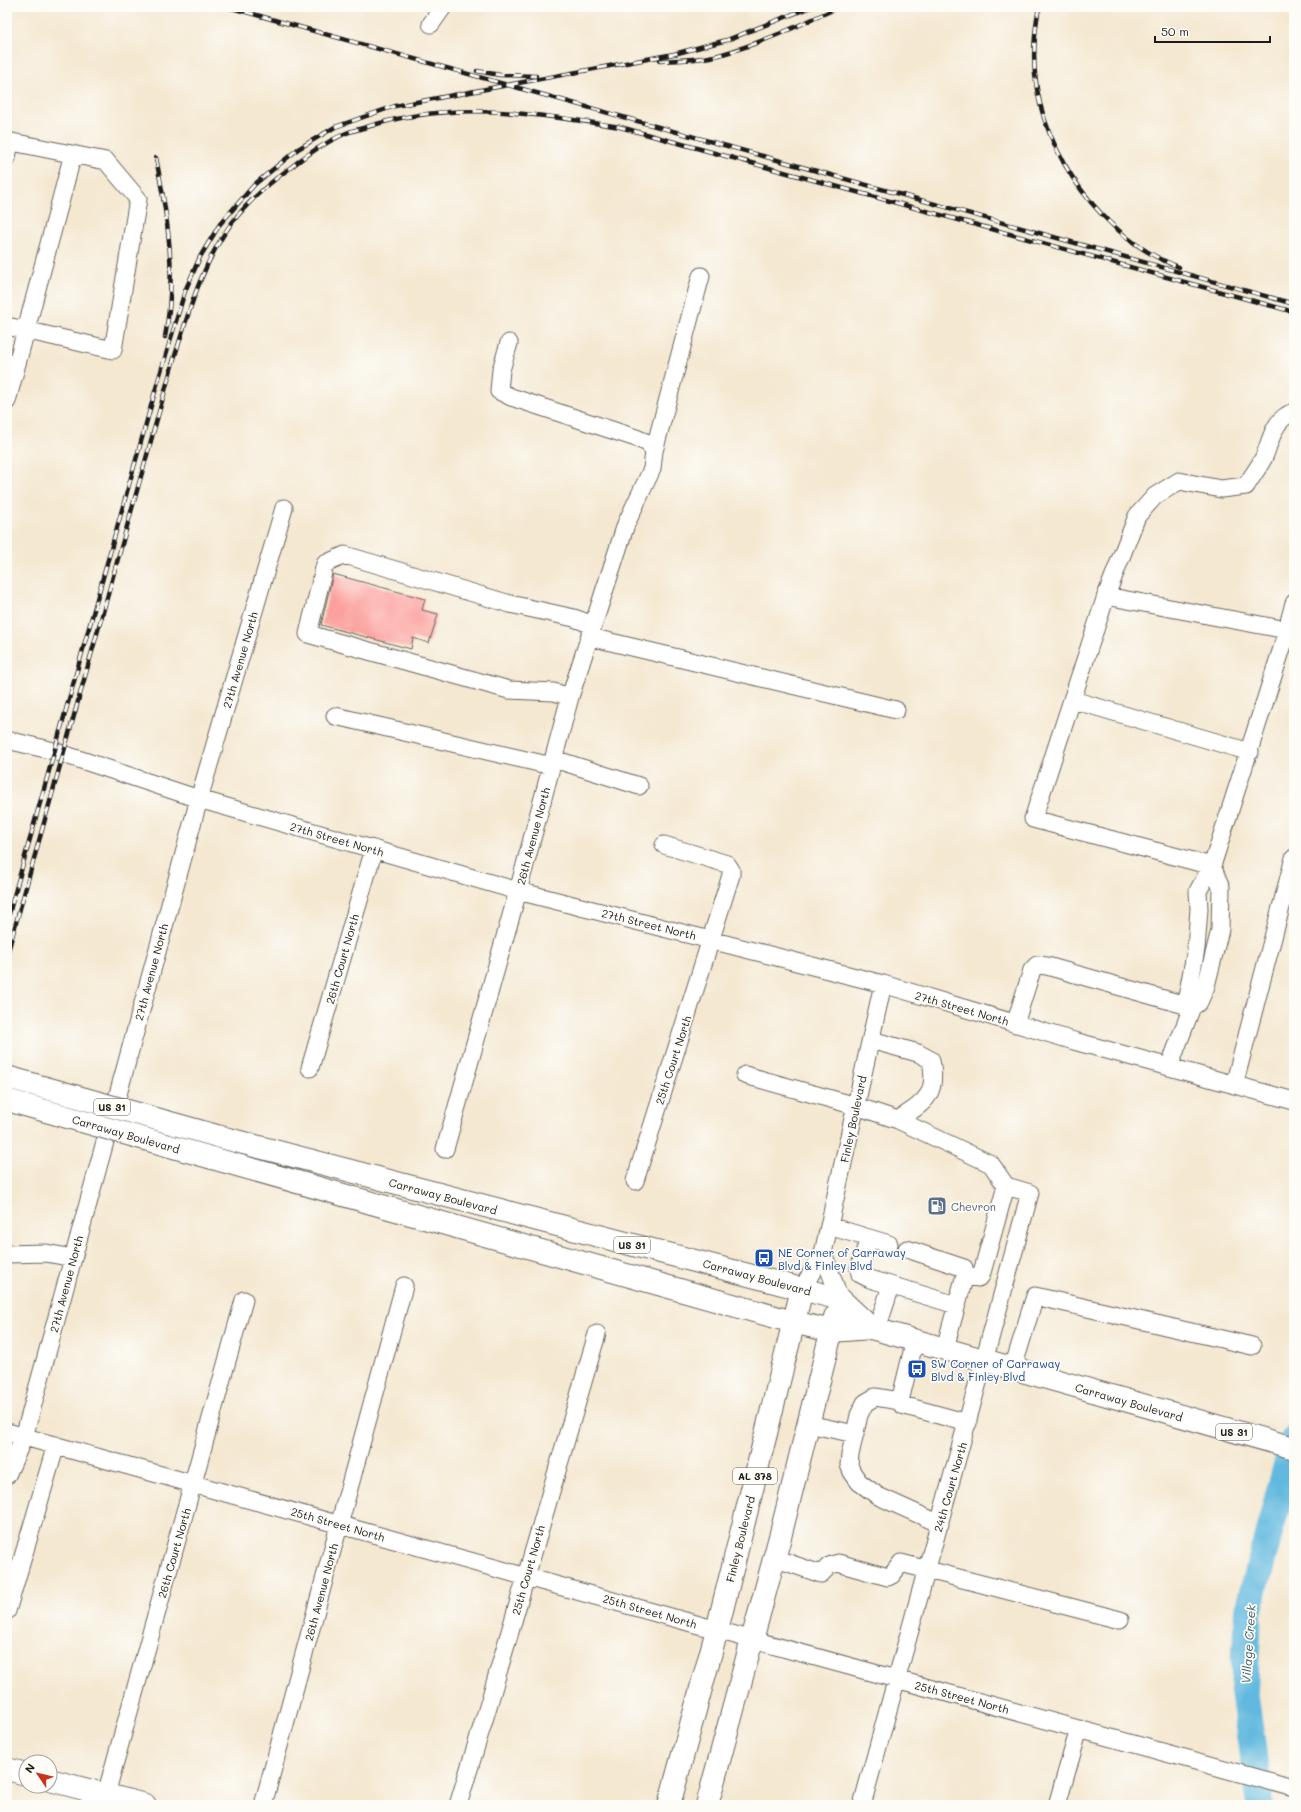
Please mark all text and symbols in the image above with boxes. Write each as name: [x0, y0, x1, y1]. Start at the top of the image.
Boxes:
scale bar: [1155, 18, 1270, 44]
text: 50 m: [1161, 23, 1189, 39]
street label: 27th Avenue North: [219, 610, 261, 710]
street label: 26th Avenue North: [513, 786, 553, 886]
street label: 27th Street North: [289, 818, 385, 860]
street label: 27th Street North: [600, 905, 698, 943]
street label: 26th Court North: [322, 912, 362, 1006]
street label: 27th Avenue North: [131, 922, 171, 1022]
street label: 27th Street North: [914, 987, 1010, 1029]
street label: 25th Court North: [652, 1014, 694, 1106]
street label: Finley Boulevard: [836, 1074, 870, 1164]
road number: US 31: [94, 1099, 130, 1115]
street label: Carraway Boulevard: [70, 1111, 182, 1157]
street label: Carraway Boulevard: [387, 1174, 499, 1218]
fuel station icon: Chevron: [926, 1195, 948, 1217]
place label: Chevron: [951, 1199, 996, 1214]
street label: 27th Avenue North: [46, 1234, 86, 1334]
road number: US 31: [614, 1237, 650, 1253]
place label: NE Corner of Carraway Blvd & Finley Blvd: [778, 1245, 906, 1273]
bus stop icon: NE Corner of Carraway Blvd & Finley Blvd: [753, 1247, 775, 1269]
street label: Carraway Boulevard: [701, 1255, 813, 1299]
place label: SW Corner of Carraway Blvd & Finley Blvd: [931, 1356, 1061, 1384]
bus stop icon: SW Corner of Carraway Blvd & Finley Blvd: [906, 1358, 928, 1380]
street label: Carraway Boulevard: [1073, 1379, 1185, 1425]
road number: US 31: [1216, 1424, 1252, 1440]
street label: 24th Court North: [930, 1440, 970, 1534]
road number: AL 378: [733, 1468, 777, 1484]
street label: Finley Boulevard: [722, 1494, 758, 1584]
street label: 25th Street North: [289, 1503, 387, 1545]
street label: 26th Court North: [154, 1506, 194, 1600]
street label: 25th Court North: [508, 1523, 548, 1617]
street label: 26th Avenue North: [301, 1542, 341, 1642]
street label: 25th Street North: [601, 1590, 699, 1632]
water label: Village Creek: [1237, 1603, 1259, 1684]
street label: 25th Street North: [913, 1677, 1011, 1717]
north arrow: [18, 1754, 58, 1794]
text: N: [21, 1760, 38, 1776]

